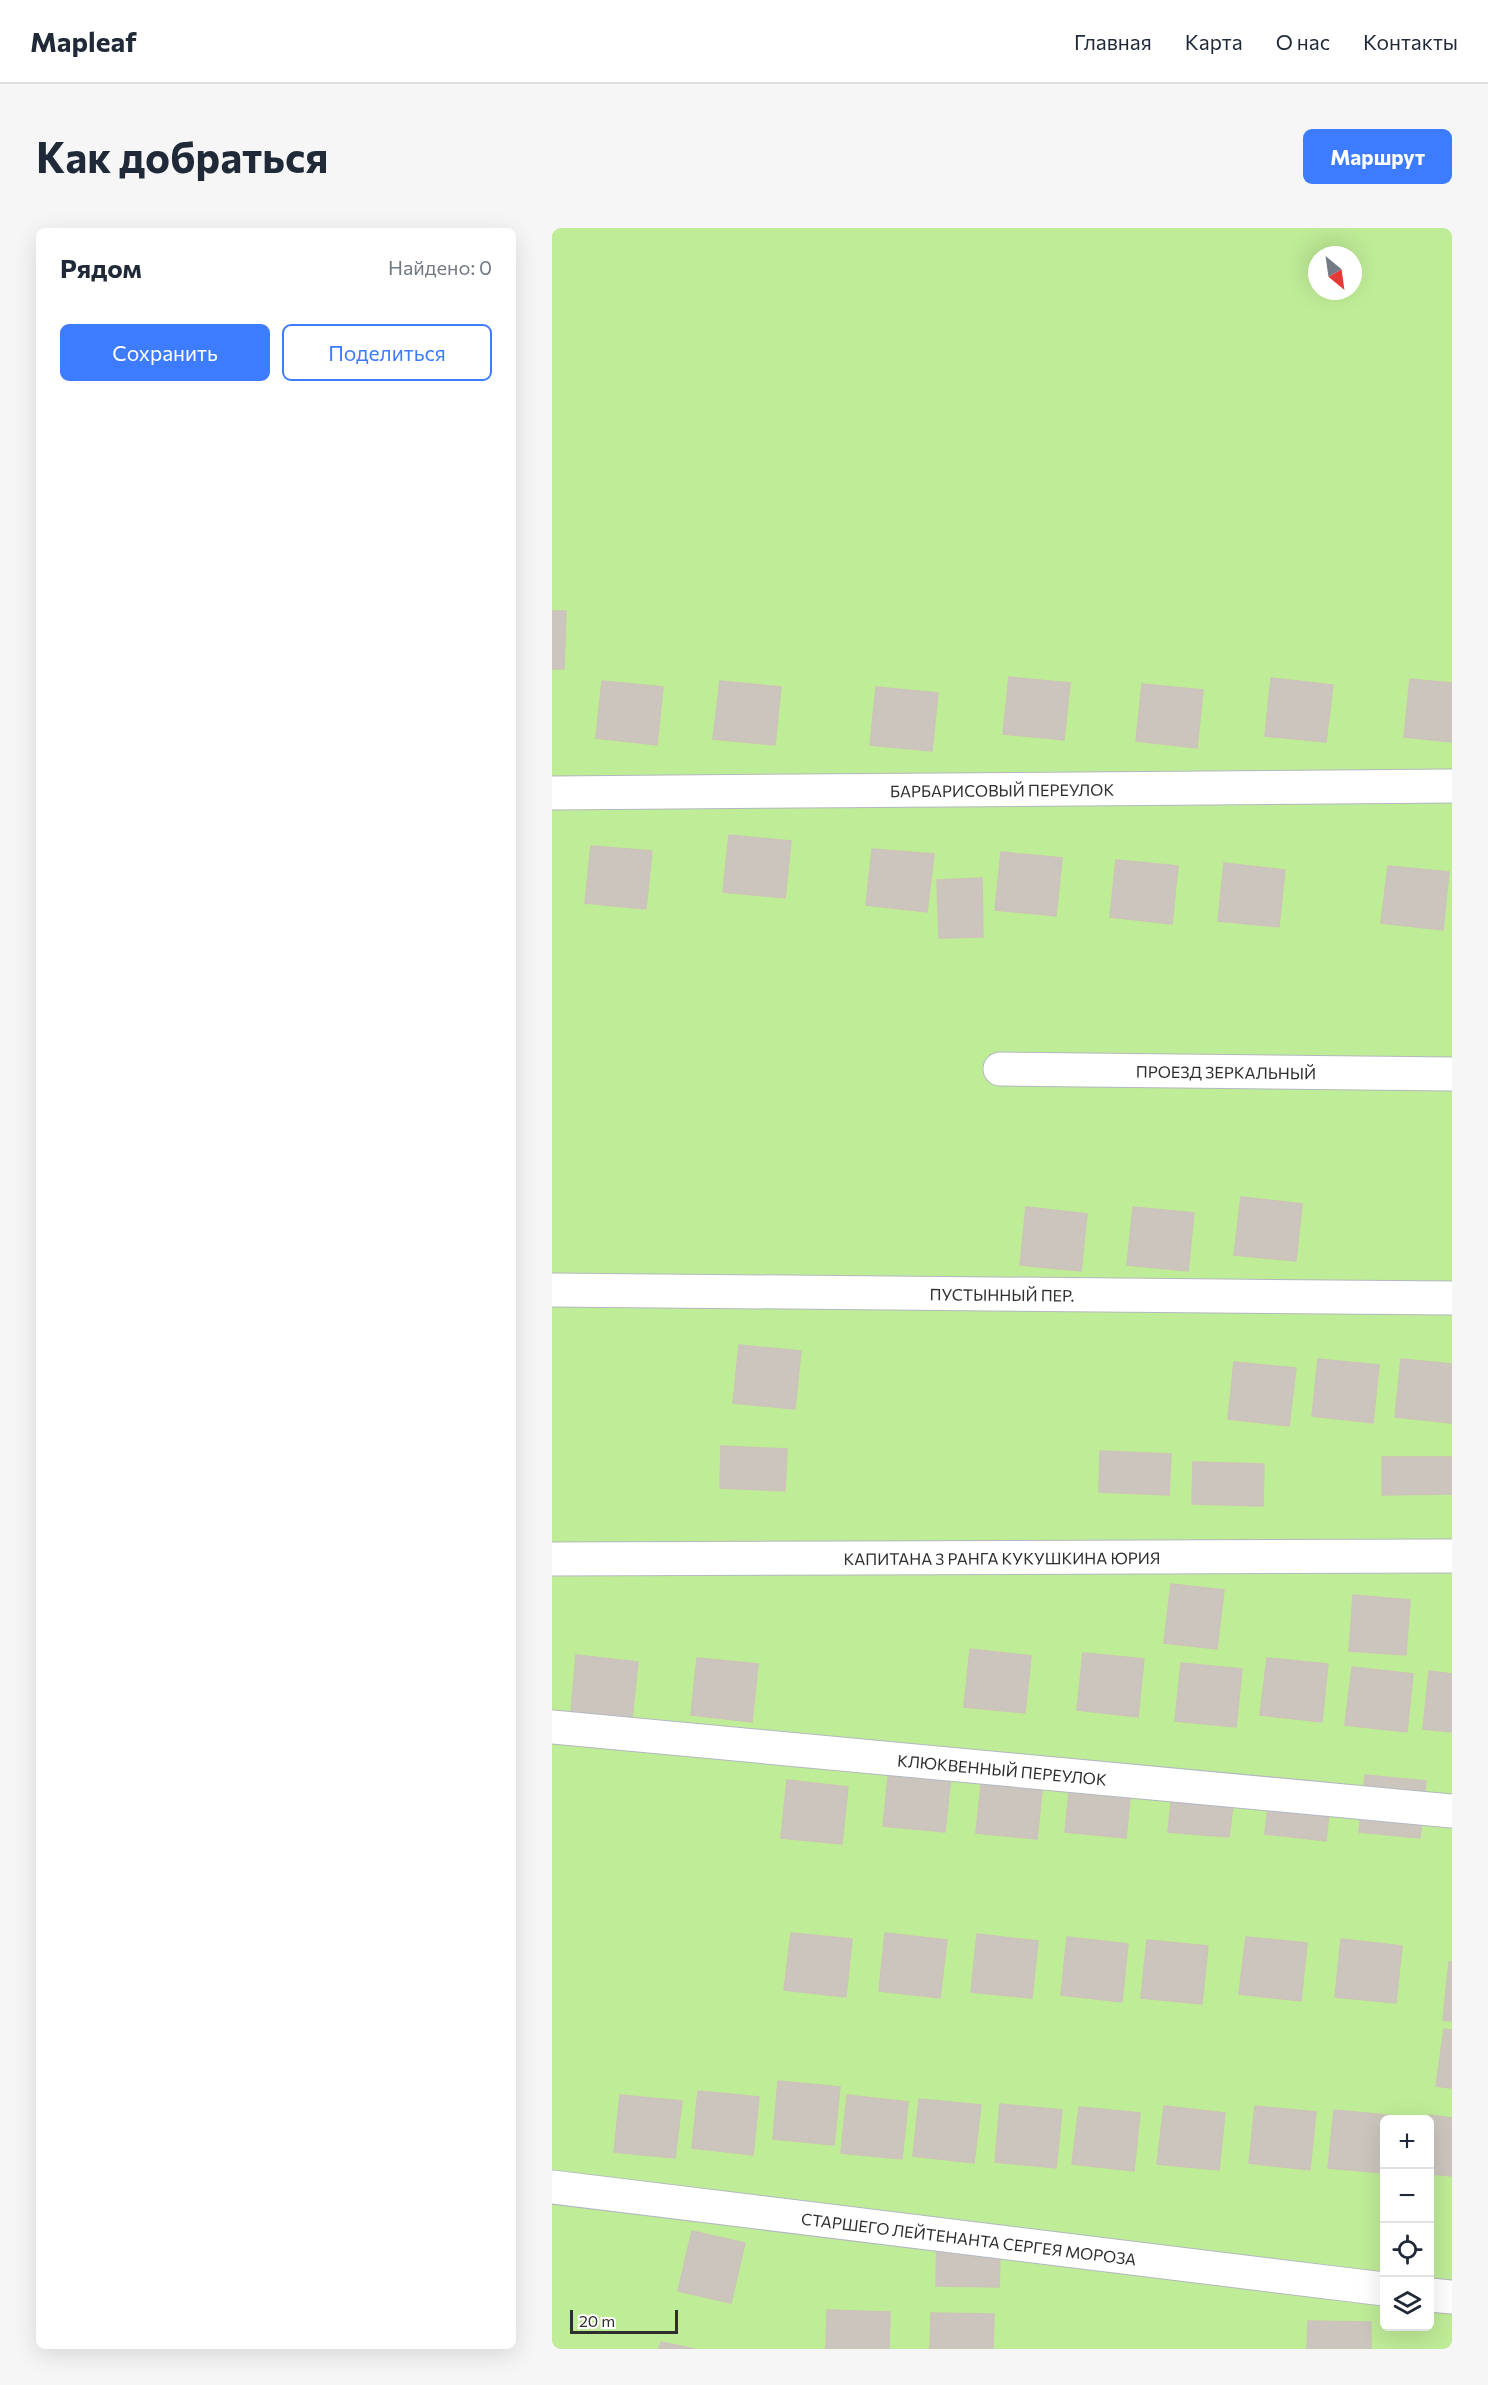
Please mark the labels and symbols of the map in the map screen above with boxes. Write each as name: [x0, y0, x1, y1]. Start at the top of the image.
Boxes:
north arrow: [1308, 246, 1362, 300]
street label: БАРБАРИСОВЫЙ ПЕРЕУЛОК: [890, 779, 1114, 800]
street label: ПРОЕЗД ЗЕРКАЛЬНЫЙ: [1136, 1061, 1316, 1082]
street label: ПУСТЫННЫЙ ПЕР.: [930, 1284, 1074, 1304]
street label: КАПИТАНА 3 РАНГА КУКУШКИНА ЮРИЯ: [843, 1547, 1161, 1568]
street label: КЛЮКВЕННЫЙ ПЕРЕУЛОК: [896, 1750, 1108, 1788]
street label: СТАРШЕГО ЛЕЙТЕНАНТА СЕРГЕЯ МОРОЗА: [800, 2208, 1138, 2268]
scale bar: [570, 2307, 678, 2334]

